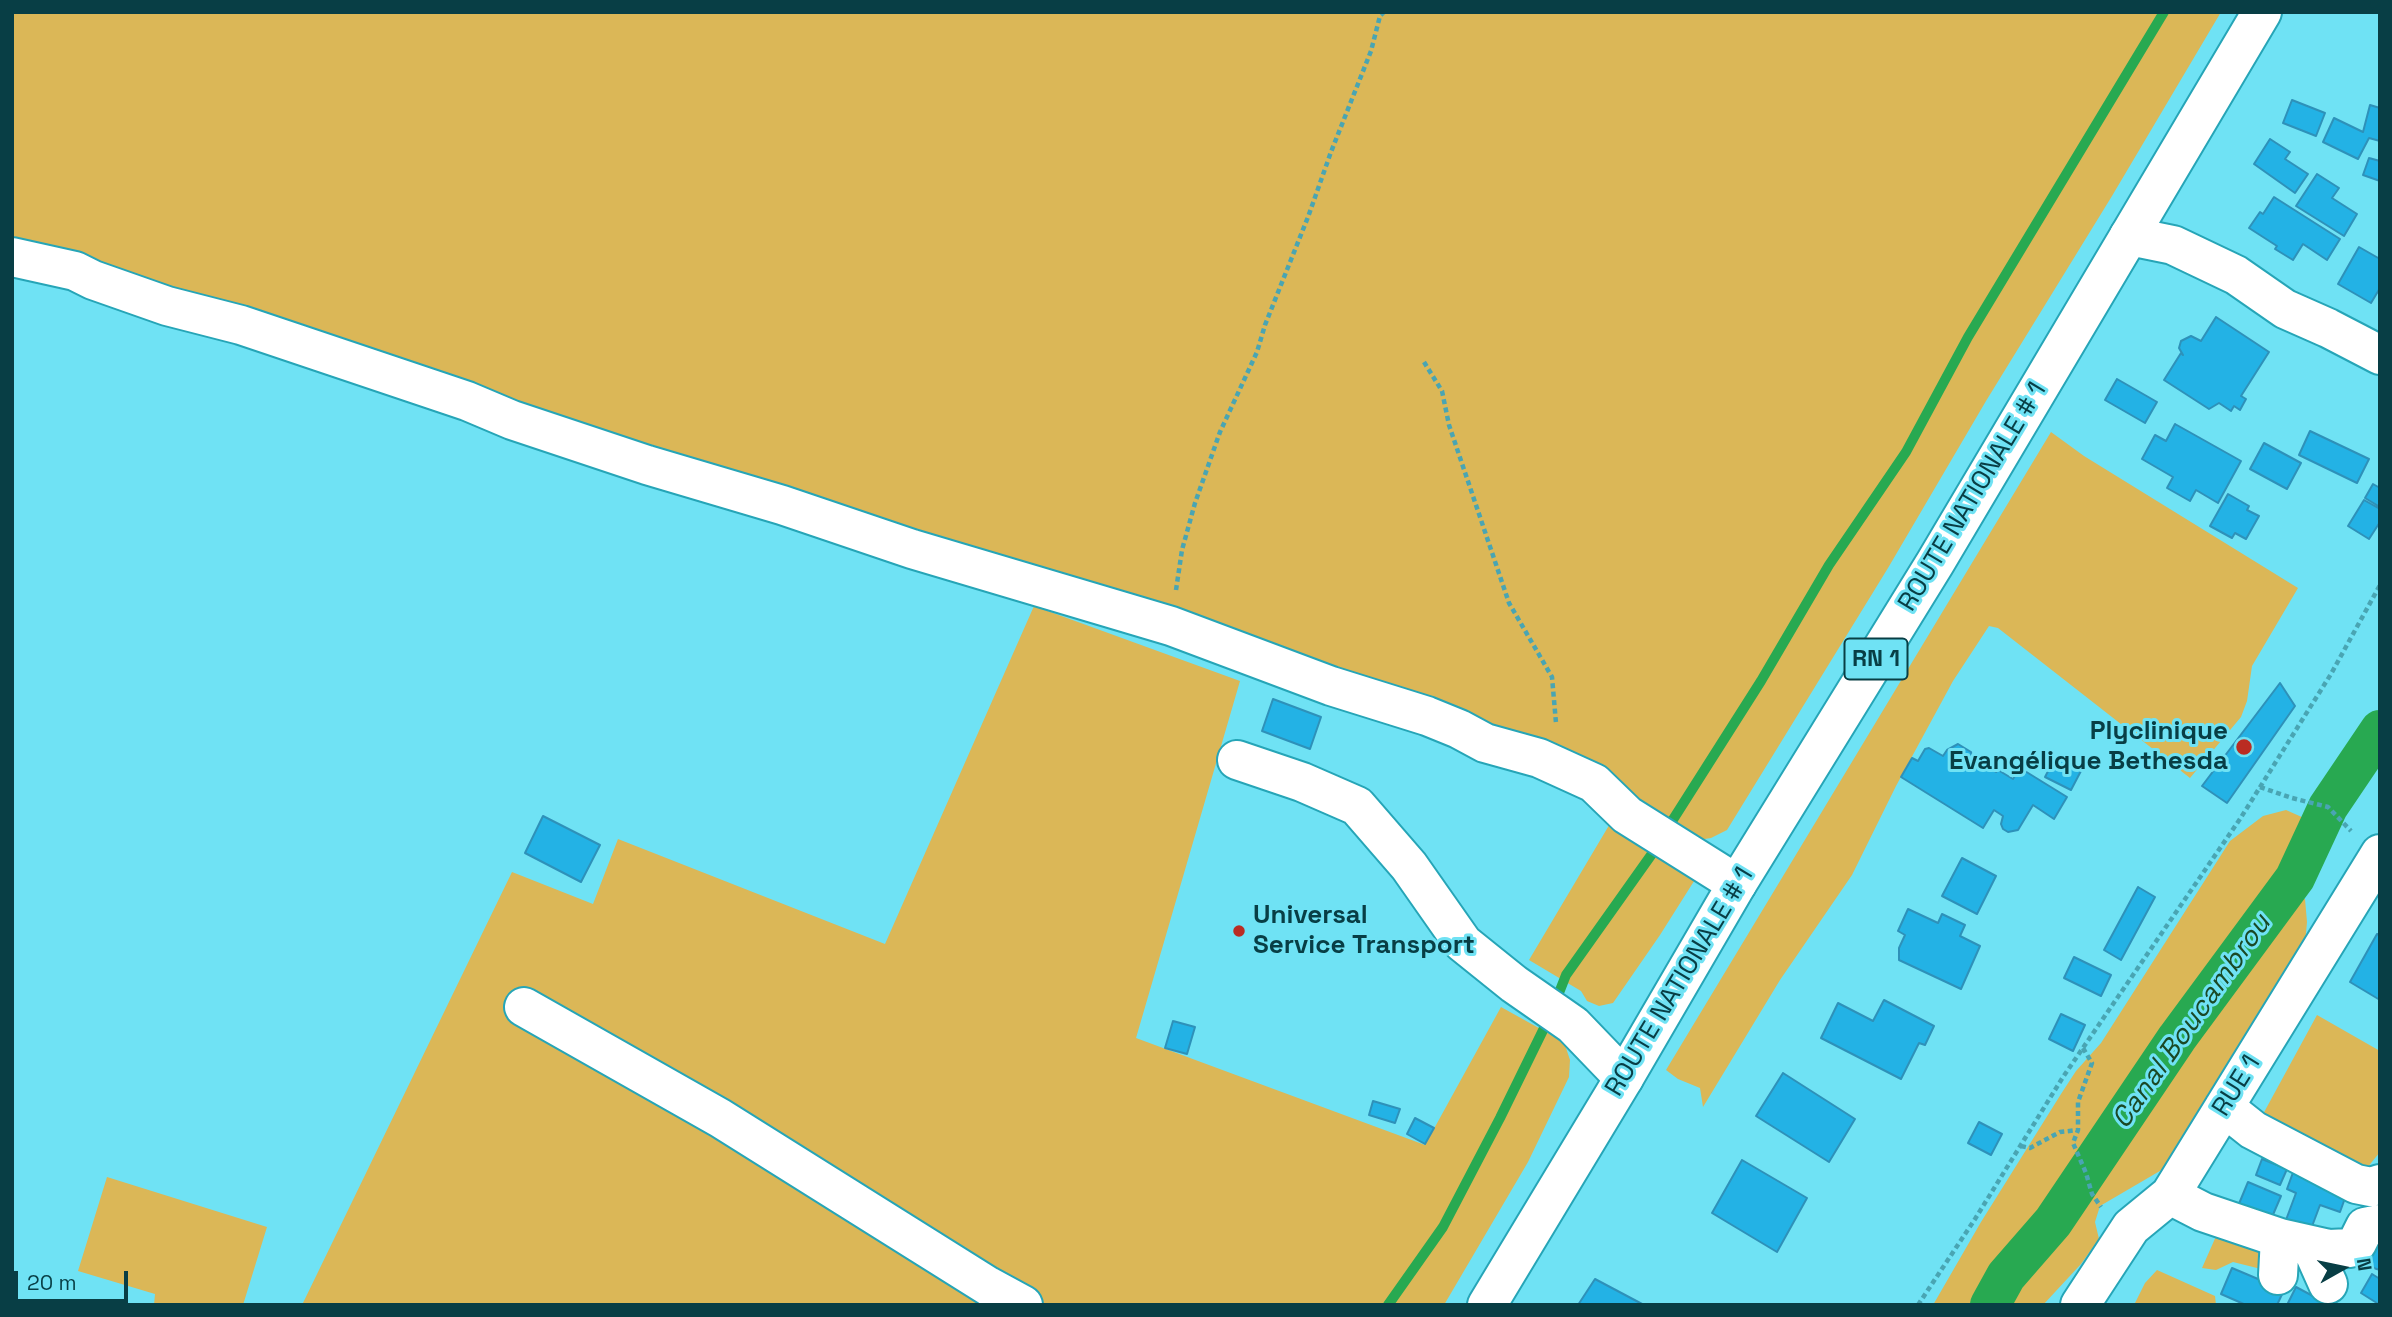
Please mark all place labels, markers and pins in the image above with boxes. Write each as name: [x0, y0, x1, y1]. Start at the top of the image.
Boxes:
place label: Plyclinique Evangélique Bethesda: [1949, 716, 2228, 778]
marker: Plyclinique Evangélique Bethesda: [2234, 737, 2254, 757]
place label: Universal Service Transport: [1253, 900, 1475, 962]
marker: Universal Service Transport: [1231, 923, 1247, 939]

